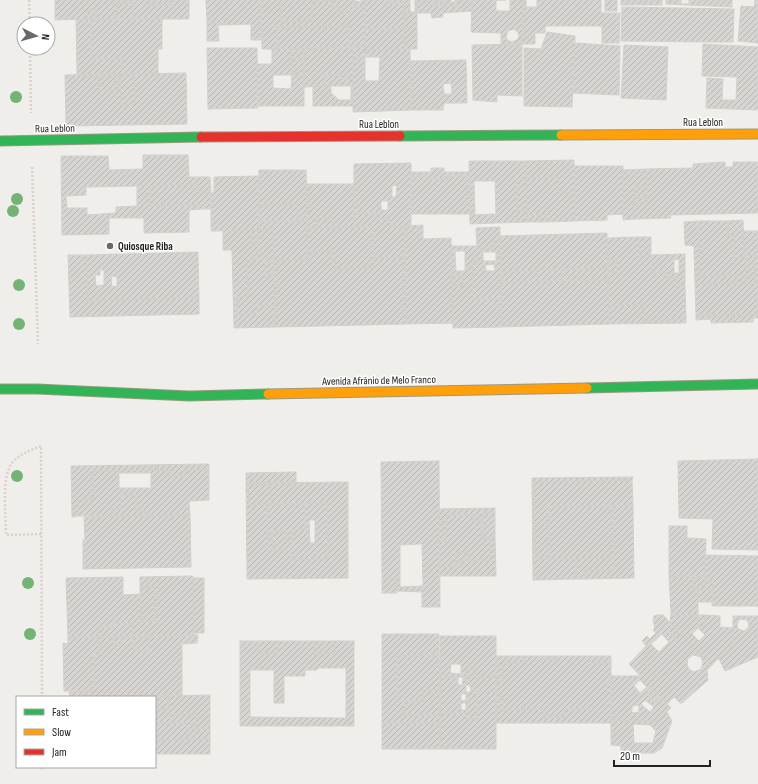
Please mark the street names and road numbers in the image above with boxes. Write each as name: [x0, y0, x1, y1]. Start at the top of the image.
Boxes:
street label: Rua Leblon: [683, 116, 723, 129]
street label: Rua Leblon: [359, 118, 399, 131]
street label: Rua Leblon: [35, 122, 75, 135]
street label: Avenida Afrânio de Melo Franco: [321, 373, 436, 388]

